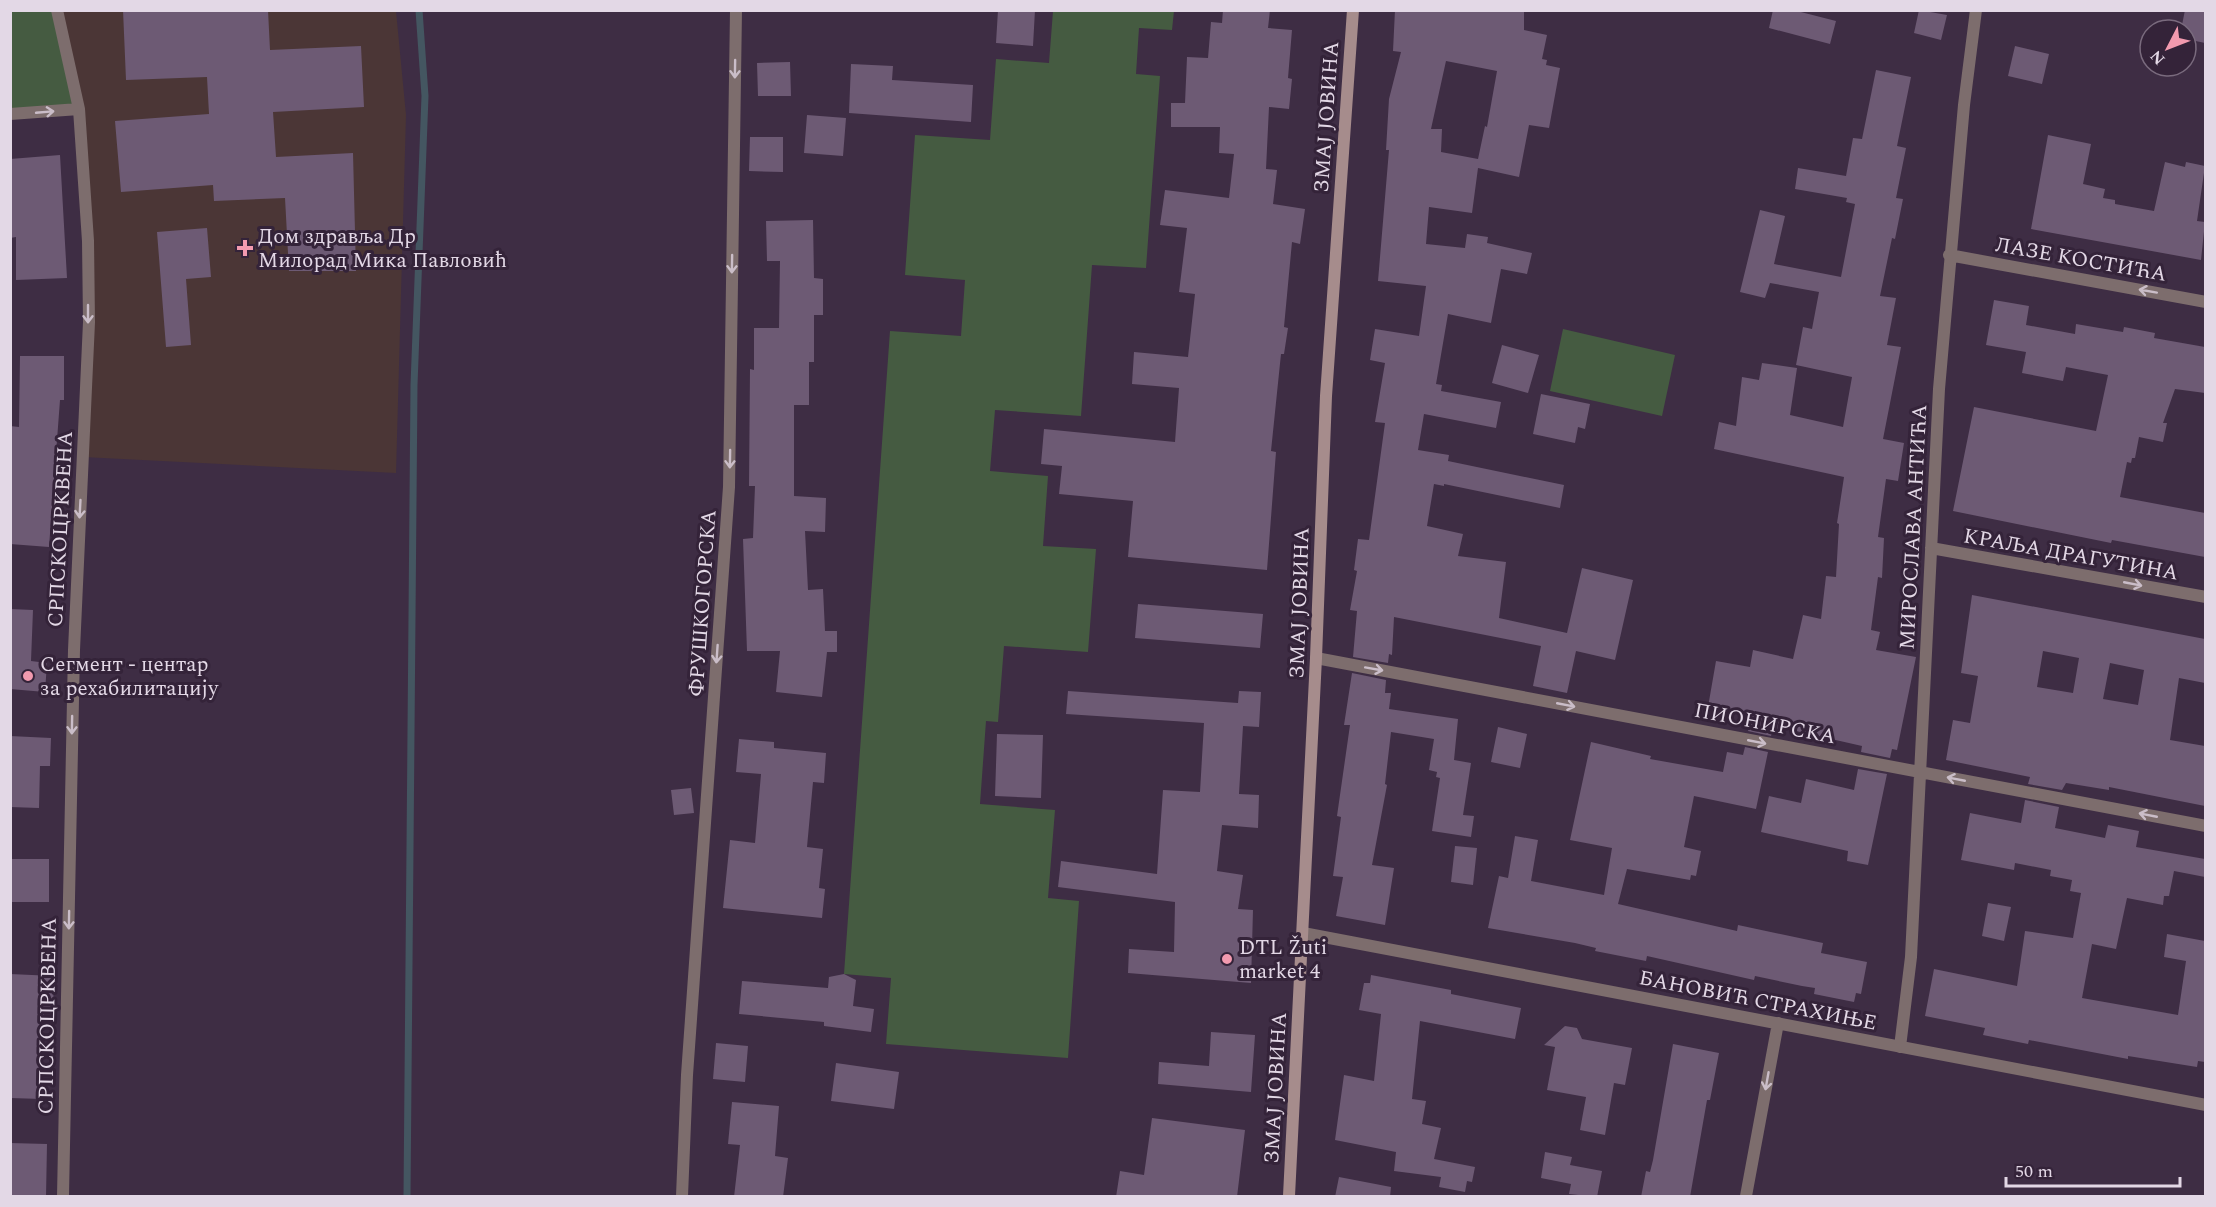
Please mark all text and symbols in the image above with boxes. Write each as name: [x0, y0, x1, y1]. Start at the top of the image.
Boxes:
north arrow: [2138, 18, 2198, 78]
street label: ЗМАЈ ЈОВИНА: [1306, 40, 1348, 194]
text: N: [2144, 44, 2171, 70]
one-way arrow: [729, 58, 740, 78]
one-way arrow: [34, 106, 54, 117]
place label: Дом здравља Др Милорад Мика Павловић: [258, 221, 507, 277]
street label: ЛАЗЕ КОСТИЋА: [1993, 229, 2169, 291]
marker: Дом здравља Др Милорад Мика Павловић: [236, 239, 254, 257]
one-way arrow: [726, 253, 738, 273]
one-way arrow: [2139, 286, 2158, 297]
one-way arrow: [83, 303, 94, 323]
street label: МИРОСЛАВА АНТИЋА: [1892, 403, 1936, 650]
street label: СРПСКОЦРКВЕНА: [40, 430, 82, 628]
one-way arrow: [724, 448, 736, 468]
one-way arrow: [75, 498, 86, 518]
street label: ФРУШКОГОРСКА: [681, 508, 725, 697]
street label: КРАЉА ДРАГУТИНА: [1961, 520, 2181, 590]
street label: ЗМАЈ ЈОВИНА: [1281, 526, 1319, 679]
one-way arrow: [2123, 579, 2142, 590]
one-way arrow: [712, 643, 723, 663]
place label: Сегмент - центар за рехабилитацију: [40, 649, 219, 705]
one-way arrow: [1364, 664, 1383, 675]
marker: Сегмент - центар за рехабилитацију: [21, 669, 35, 683]
street label: ПИОНИРСКА: [1691, 695, 1839, 753]
one-way arrow: [1555, 700, 1575, 711]
one-way arrow: [67, 714, 78, 734]
one-way arrow: [1747, 737, 1766, 748]
one-way arrow: [1947, 773, 1967, 784]
one-way arrow: [2139, 809, 2158, 820]
one-way arrow: [63, 909, 74, 929]
street label: СРПСКОЦРКВЕНА: [30, 917, 66, 1115]
place label: DTL Žuti market 4: [1239, 932, 1327, 988]
marker: DTL Žuti market 4: [1220, 952, 1234, 966]
street label: БАНОВИЋ СТРАХИЊЕ: [1636, 962, 1879, 1040]
street label: ЗМАЈ ЈОВИНА: [1256, 1011, 1296, 1165]
one-way arrow: [1761, 1071, 1772, 1090]
scale bar: [2006, 1150, 2180, 1188]
text: 50 m: [2015, 1158, 2053, 1185]

